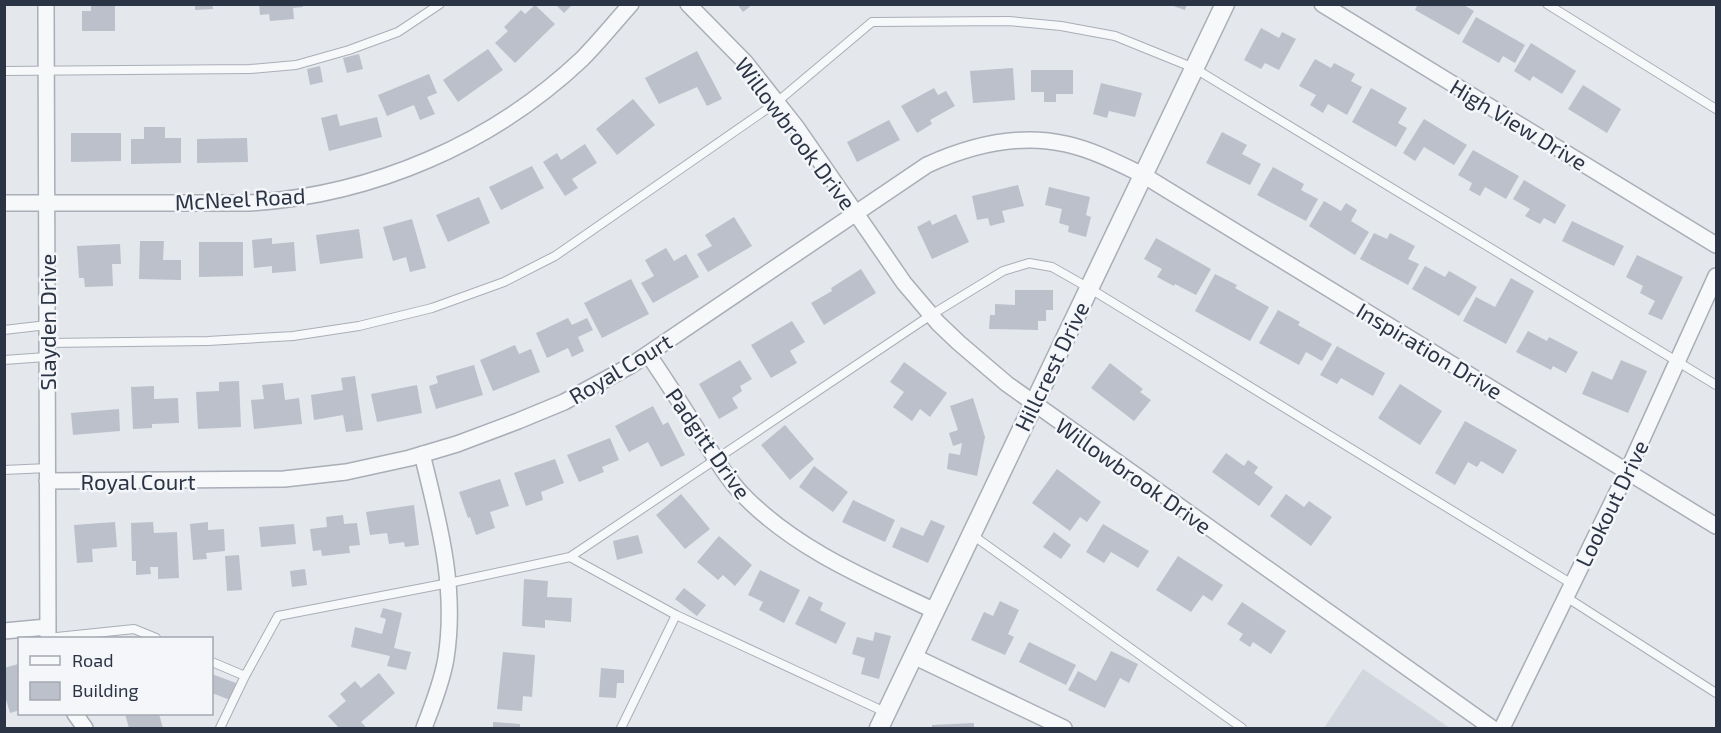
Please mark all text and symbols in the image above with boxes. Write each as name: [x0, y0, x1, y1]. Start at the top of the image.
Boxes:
street label: Willowbrook Drive: [730, 52, 862, 214]
street label: High View Drive: [1446, 73, 1592, 175]
street label: McNeel Road: [174, 182, 306, 214]
street label: Slayden Drive: [34, 254, 60, 390]
street label: Inspiration Drive: [1353, 296, 1507, 404]
street label: Hillcrest Drive: [1008, 297, 1094, 435]
street label: Royal Court: [564, 327, 676, 409]
street label: Padgitt Drive: [661, 383, 757, 503]
street label: Willowbrook Drive: [1051, 412, 1217, 538]
street label: Lookout Drive: [1569, 435, 1653, 571]
street label: Royal Court: [80, 468, 196, 494]
legend: [18, 637, 213, 715]
text: Road: [72, 649, 113, 671]
text: Building: [72, 679, 139, 701]

